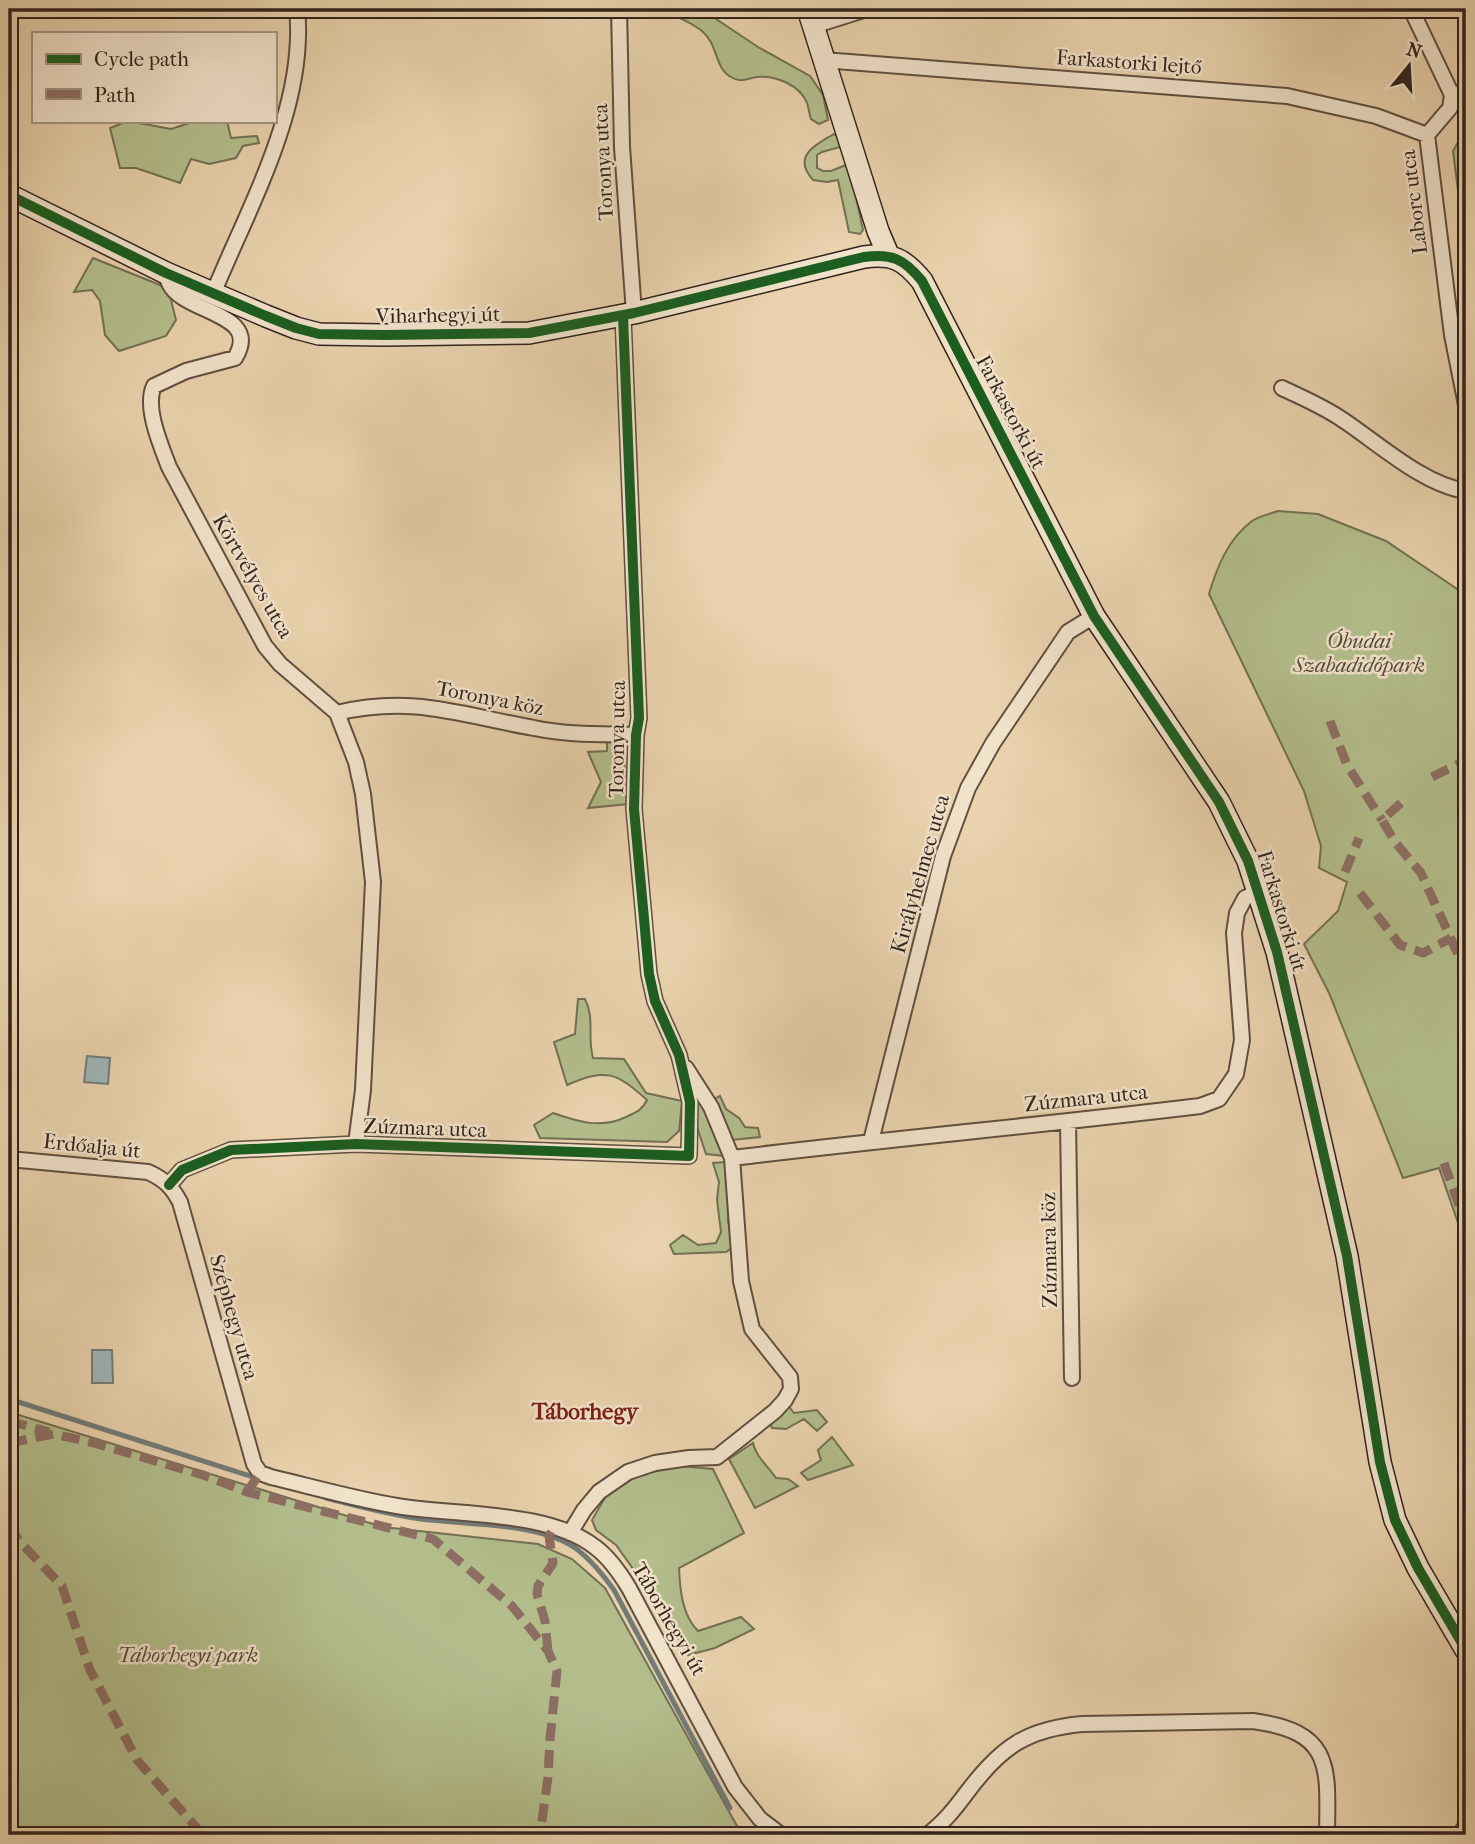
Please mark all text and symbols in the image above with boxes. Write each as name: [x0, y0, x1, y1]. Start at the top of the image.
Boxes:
legend: [32, 32, 276, 122]
north arrow: [1374, 32, 1444, 102]
text: N: [1404, 38, 1425, 64]
street label: Farkastorki lejtő: [1056, 45, 1203, 79]
text: Cycle path: [94, 47, 189, 71]
text: Path: [94, 83, 136, 107]
street label: Toronya utca: [588, 103, 618, 221]
street label: Laborc utca: [1396, 148, 1432, 255]
street label: Viharhegyi út: [374, 302, 501, 328]
street label: Farkastorki út: [971, 351, 1051, 473]
street label: Körtvélyes utca: [208, 510, 298, 643]
park label: Óbudai Szabadidőpark: [1292, 628, 1425, 677]
street label: Toronya köz: [434, 676, 546, 720]
street label: Toronya utca: [604, 680, 630, 798]
street label: Királyhelmec utca: [886, 792, 954, 956]
street label: Farkastorki út: [1252, 848, 1312, 975]
street label: Zúzmara utca: [1023, 1080, 1149, 1116]
street label: Zúzmara utca: [363, 1114, 488, 1142]
street label: Erdőalja út: [42, 1129, 142, 1163]
street label: Zúzmara köz: [1036, 1192, 1062, 1308]
street label: Széphegy utca: [205, 1252, 263, 1383]
district label: Táborhegy: [531, 1398, 640, 1425]
street label: Táborhegyi út: [627, 1558, 711, 1680]
park label: Táborhegyi park: [118, 1643, 258, 1667]

